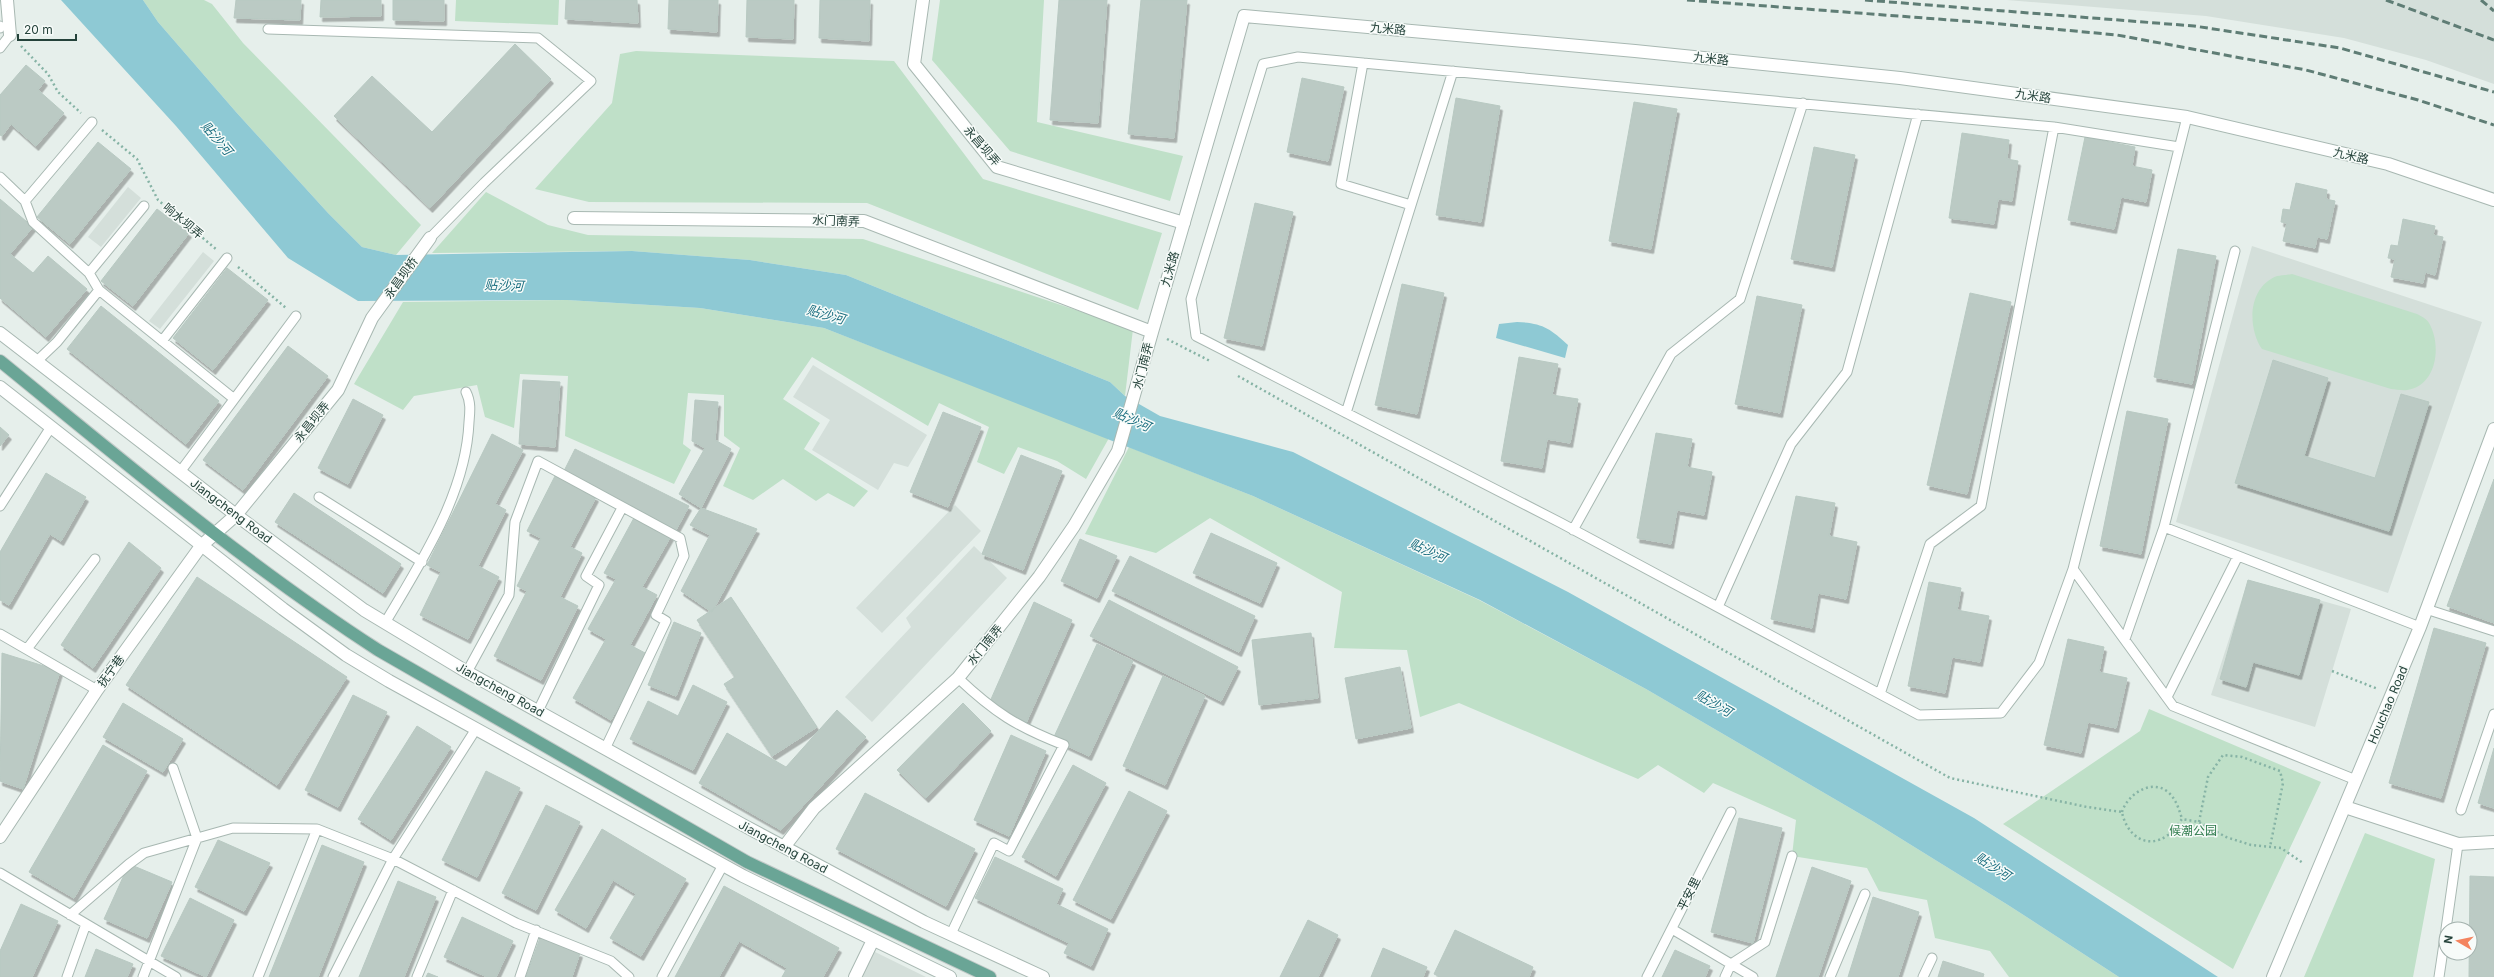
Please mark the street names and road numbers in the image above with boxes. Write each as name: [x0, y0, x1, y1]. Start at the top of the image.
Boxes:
street label: 九米路: [1369, 19, 1407, 38]
street label: 九米路: [1692, 49, 1730, 68]
street label: 九米路: [2014, 86, 2052, 105]
street label: 永昌坝弄: [961, 123, 1004, 169]
street label: 九米路: [2332, 144, 2370, 167]
street label: 响水坝弄: [160, 199, 207, 242]
street label: 水门南弄: [812, 212, 860, 229]
street label: 九米路: [1157, 249, 1182, 288]
street label: 永昌坝桥: [380, 254, 421, 302]
street label: 水门南弄: [1129, 341, 1156, 391]
street label: 永昌坝弄: [291, 398, 333, 445]
street label: Jiangcheng Road: [187, 475, 275, 546]
street label: 水门南弄: [964, 621, 1006, 668]
street label: 抚宁巷: [94, 652, 127, 690]
street label: Jiangcheng Road: [453, 659, 547, 720]
street label: Houchao Road: [2364, 663, 2411, 746]
street label: Jiangcheng Road: [736, 817, 830, 876]
street label: 平安里: [1674, 874, 1703, 913]

